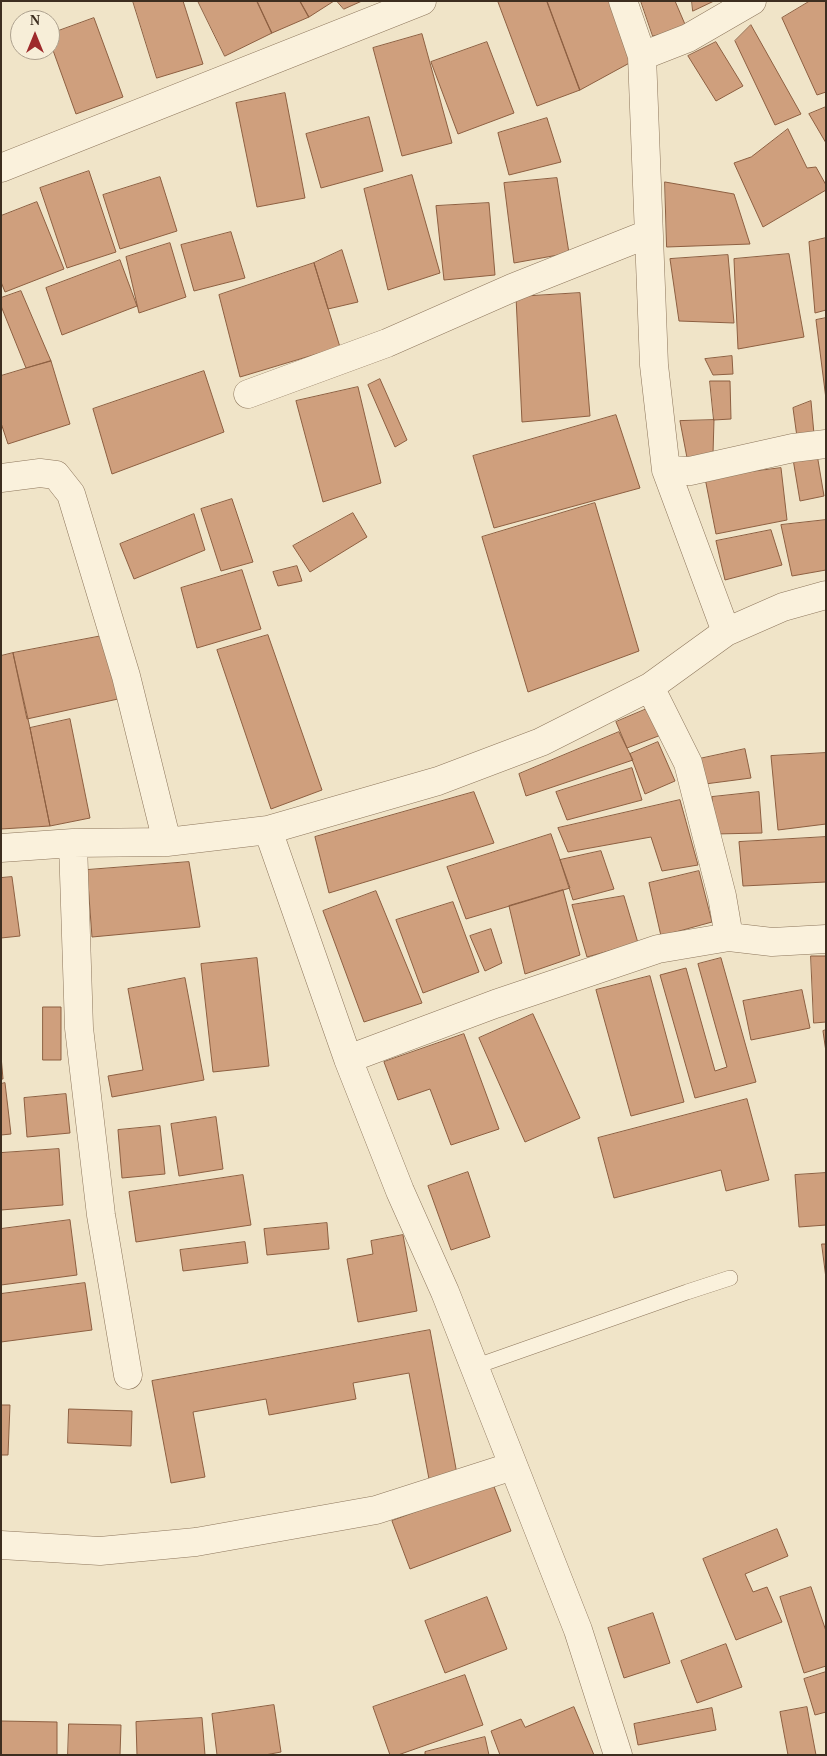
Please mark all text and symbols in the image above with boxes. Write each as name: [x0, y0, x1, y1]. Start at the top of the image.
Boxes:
north arrow: [10, 10, 60, 60]
text: N: [30, 13, 40, 28]

